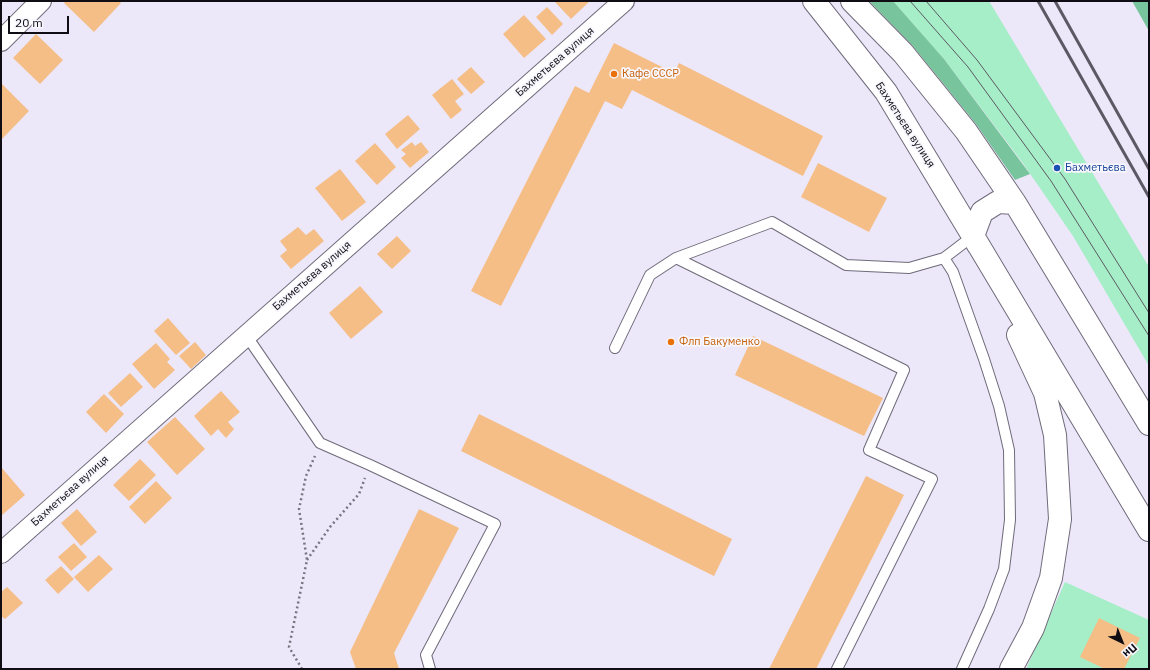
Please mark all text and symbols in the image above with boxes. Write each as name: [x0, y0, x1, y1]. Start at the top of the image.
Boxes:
scale bar: [10, 8, 71, 34]
text: 20 m: [15, 15, 43, 30]
street label: Бахметьєва вулиця: [513, 24, 597, 100]
place label: Кафе СССР: [622, 67, 679, 81]
marker: Кафе СССР: [609, 69, 619, 79]
street label: Бахметьєва вулиця: [872, 80, 938, 170]
place label: Бахметьєва: [1065, 161, 1126, 175]
marker: Бахметьєва: [1052, 163, 1062, 173]
street label: Бахметьєва вулиця: [270, 238, 354, 314]
place label: Флп Бакуменко: [679, 335, 760, 349]
marker: Флп Бакуменко: [666, 337, 676, 347]
street label: Бахметьєва вулиця: [29, 453, 111, 529]
north arrow: [1102, 622, 1142, 662]
text: Пн: [1120, 641, 1140, 661]

